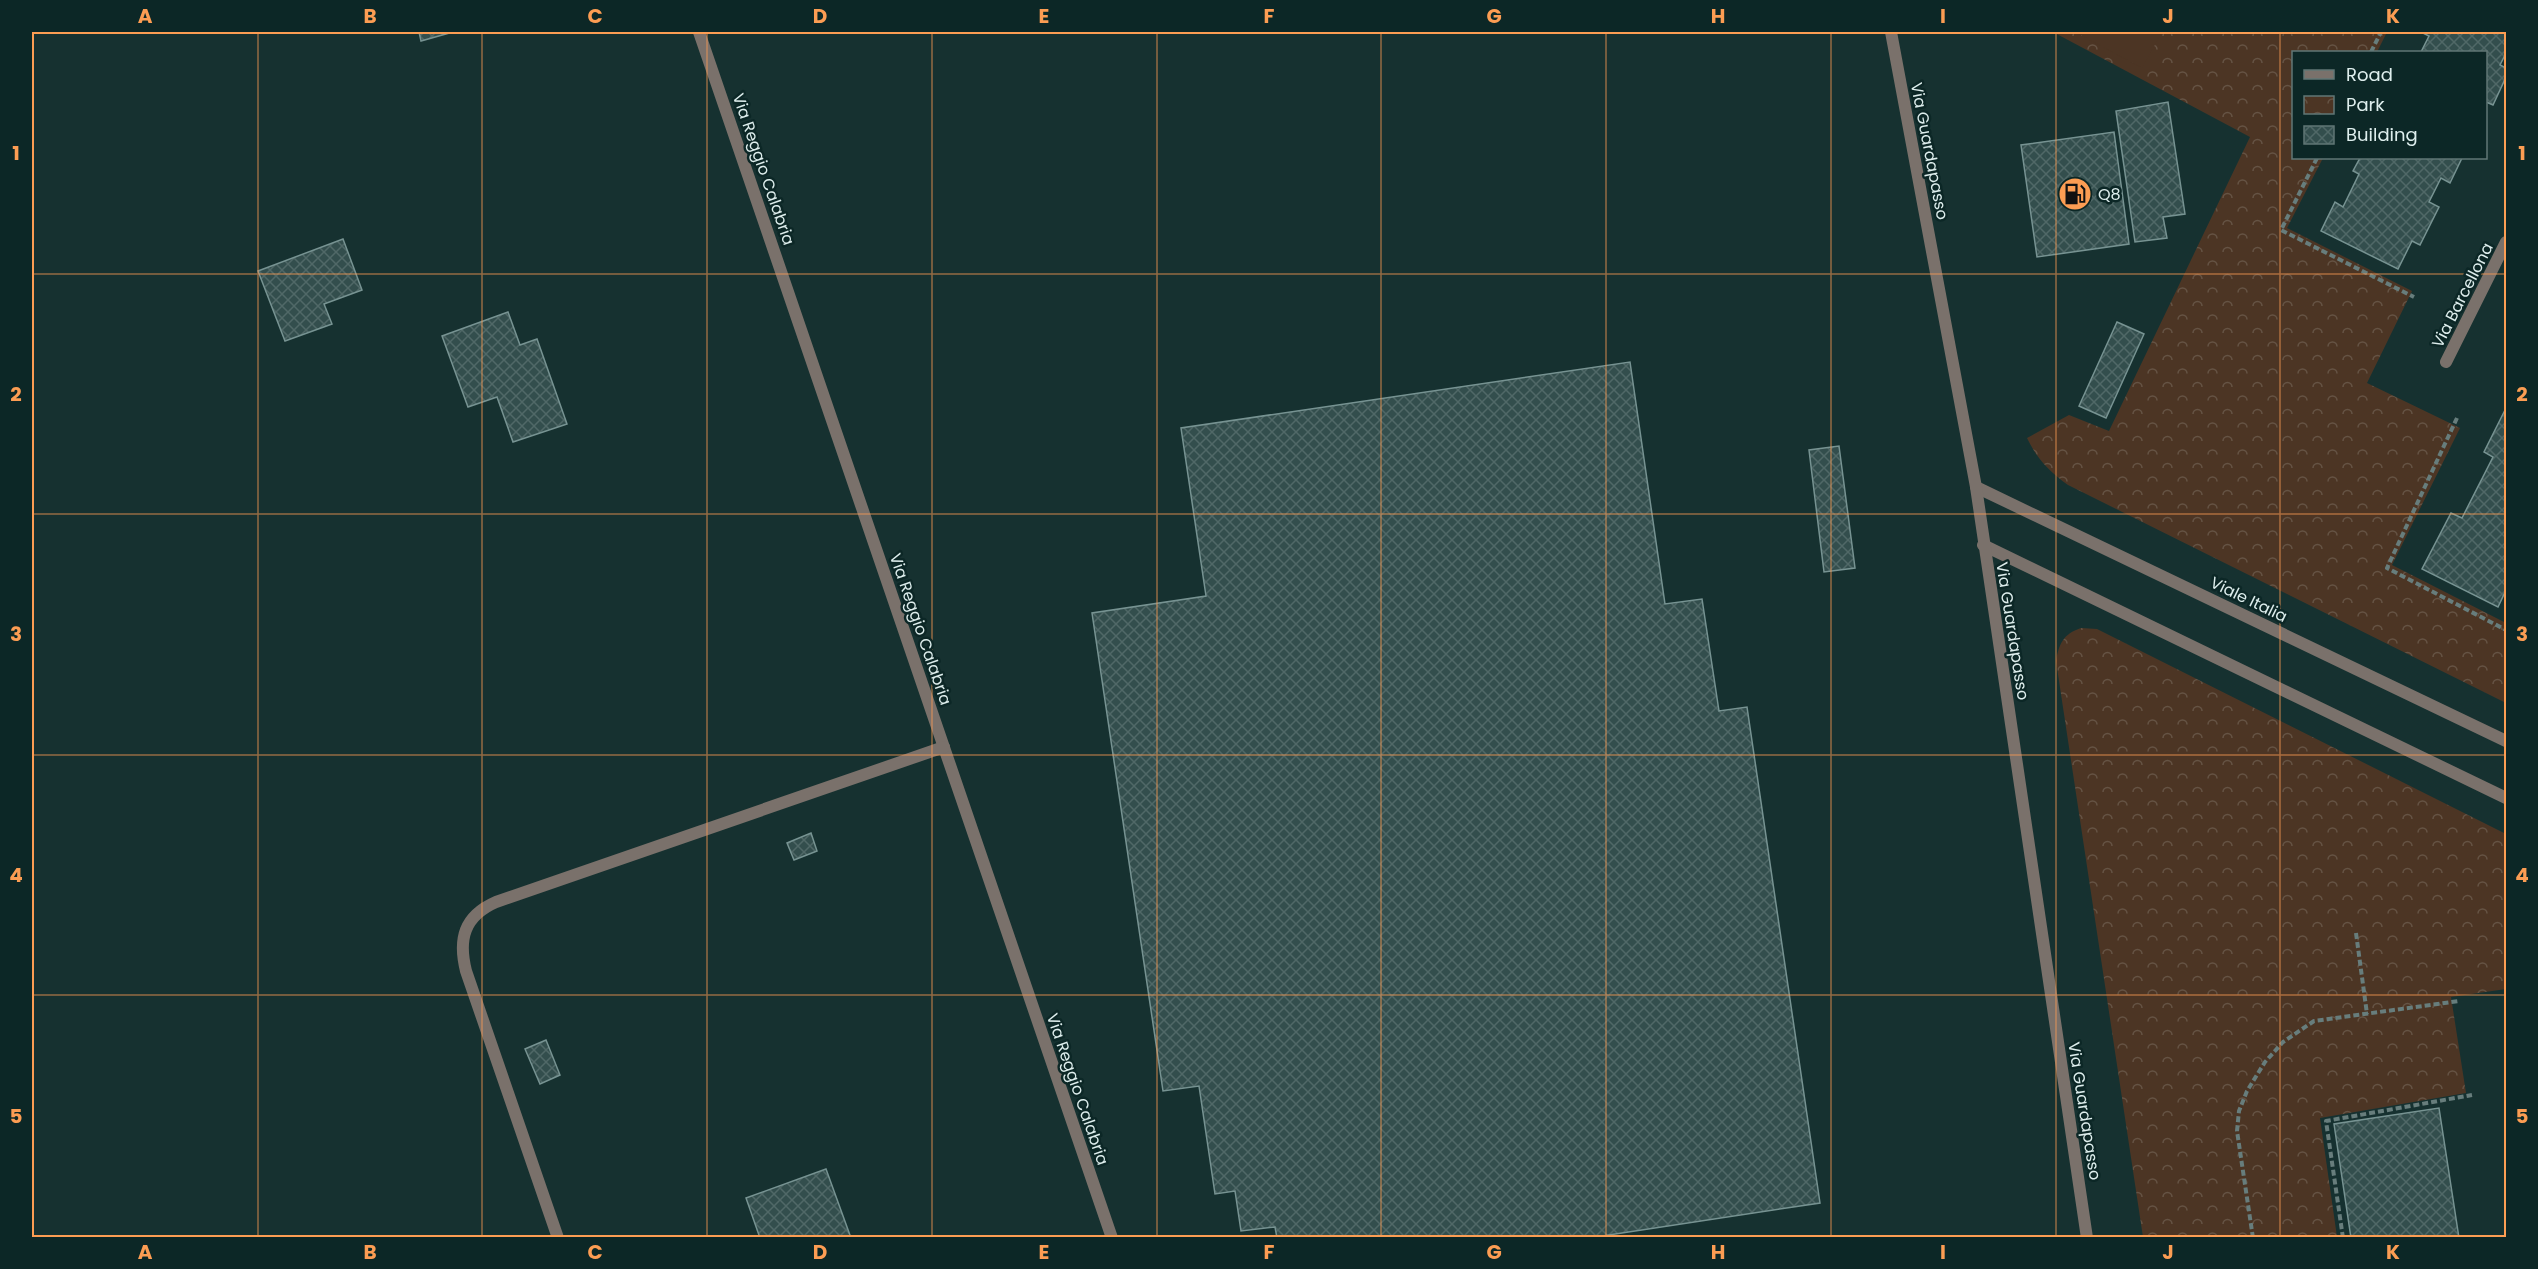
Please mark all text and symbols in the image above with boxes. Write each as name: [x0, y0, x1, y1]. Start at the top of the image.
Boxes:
text: A: [138, 2, 153, 30]
text: B: [363, 2, 377, 30]
text: C: [587, 2, 603, 30]
text: D: [813, 2, 827, 30]
text: E: [1039, 2, 1049, 30]
text: F: [1264, 2, 1275, 30]
text: G: [1486, 2, 1502, 30]
text: H: [1711, 2, 1725, 30]
text: I: [1940, 2, 1946, 30]
text: J: [2162, 2, 2174, 30]
text: K: [2386, 2, 2400, 30]
legend: [2292, 51, 2487, 159]
text: Road: [2346, 62, 2393, 87]
street label: Via Guardapasso: [1905, 80, 1954, 222]
street label: Via Reggio Calabria: [727, 90, 800, 248]
text: Park: [2346, 92, 2385, 117]
text: Building: [2346, 122, 2418, 147]
text: 1: [12, 139, 20, 167]
text: 1: [2518, 139, 2526, 167]
fuel station icon: Q8: [2057, 176, 2093, 212]
place label: Q8: [2098, 183, 2121, 206]
street label: Via Barcellona: [2426, 239, 2499, 352]
text: 2: [10, 380, 22, 408]
text: 2: [2516, 380, 2528, 408]
street label: Via Reggio Calabria: [884, 550, 957, 708]
street label: Via Guardapasso: [1990, 560, 2035, 702]
street label: Viale Italia: [2206, 571, 2291, 628]
text: 3: [10, 620, 22, 648]
text: 3: [2516, 620, 2528, 648]
text: 4: [9, 861, 23, 889]
text: 4: [2515, 861, 2529, 889]
street label: Via Reggio Calabria: [1041, 1010, 1114, 1168]
street label: Via Guardapasso: [2062, 1040, 2107, 1182]
text: 5: [10, 1102, 23, 1130]
text: 5: [2516, 1102, 2529, 1130]
text: A: [138, 1238, 153, 1266]
text: B: [363, 1238, 377, 1266]
text: C: [587, 1238, 603, 1266]
text: D: [813, 1238, 827, 1266]
text: E: [1039, 1238, 1049, 1266]
text: F: [1264, 1238, 1275, 1266]
text: G: [1486, 1238, 1502, 1266]
text: H: [1711, 1238, 1725, 1266]
text: I: [1940, 1238, 1946, 1266]
text: J: [2162, 1238, 2174, 1266]
text: K: [2386, 1238, 2400, 1266]

